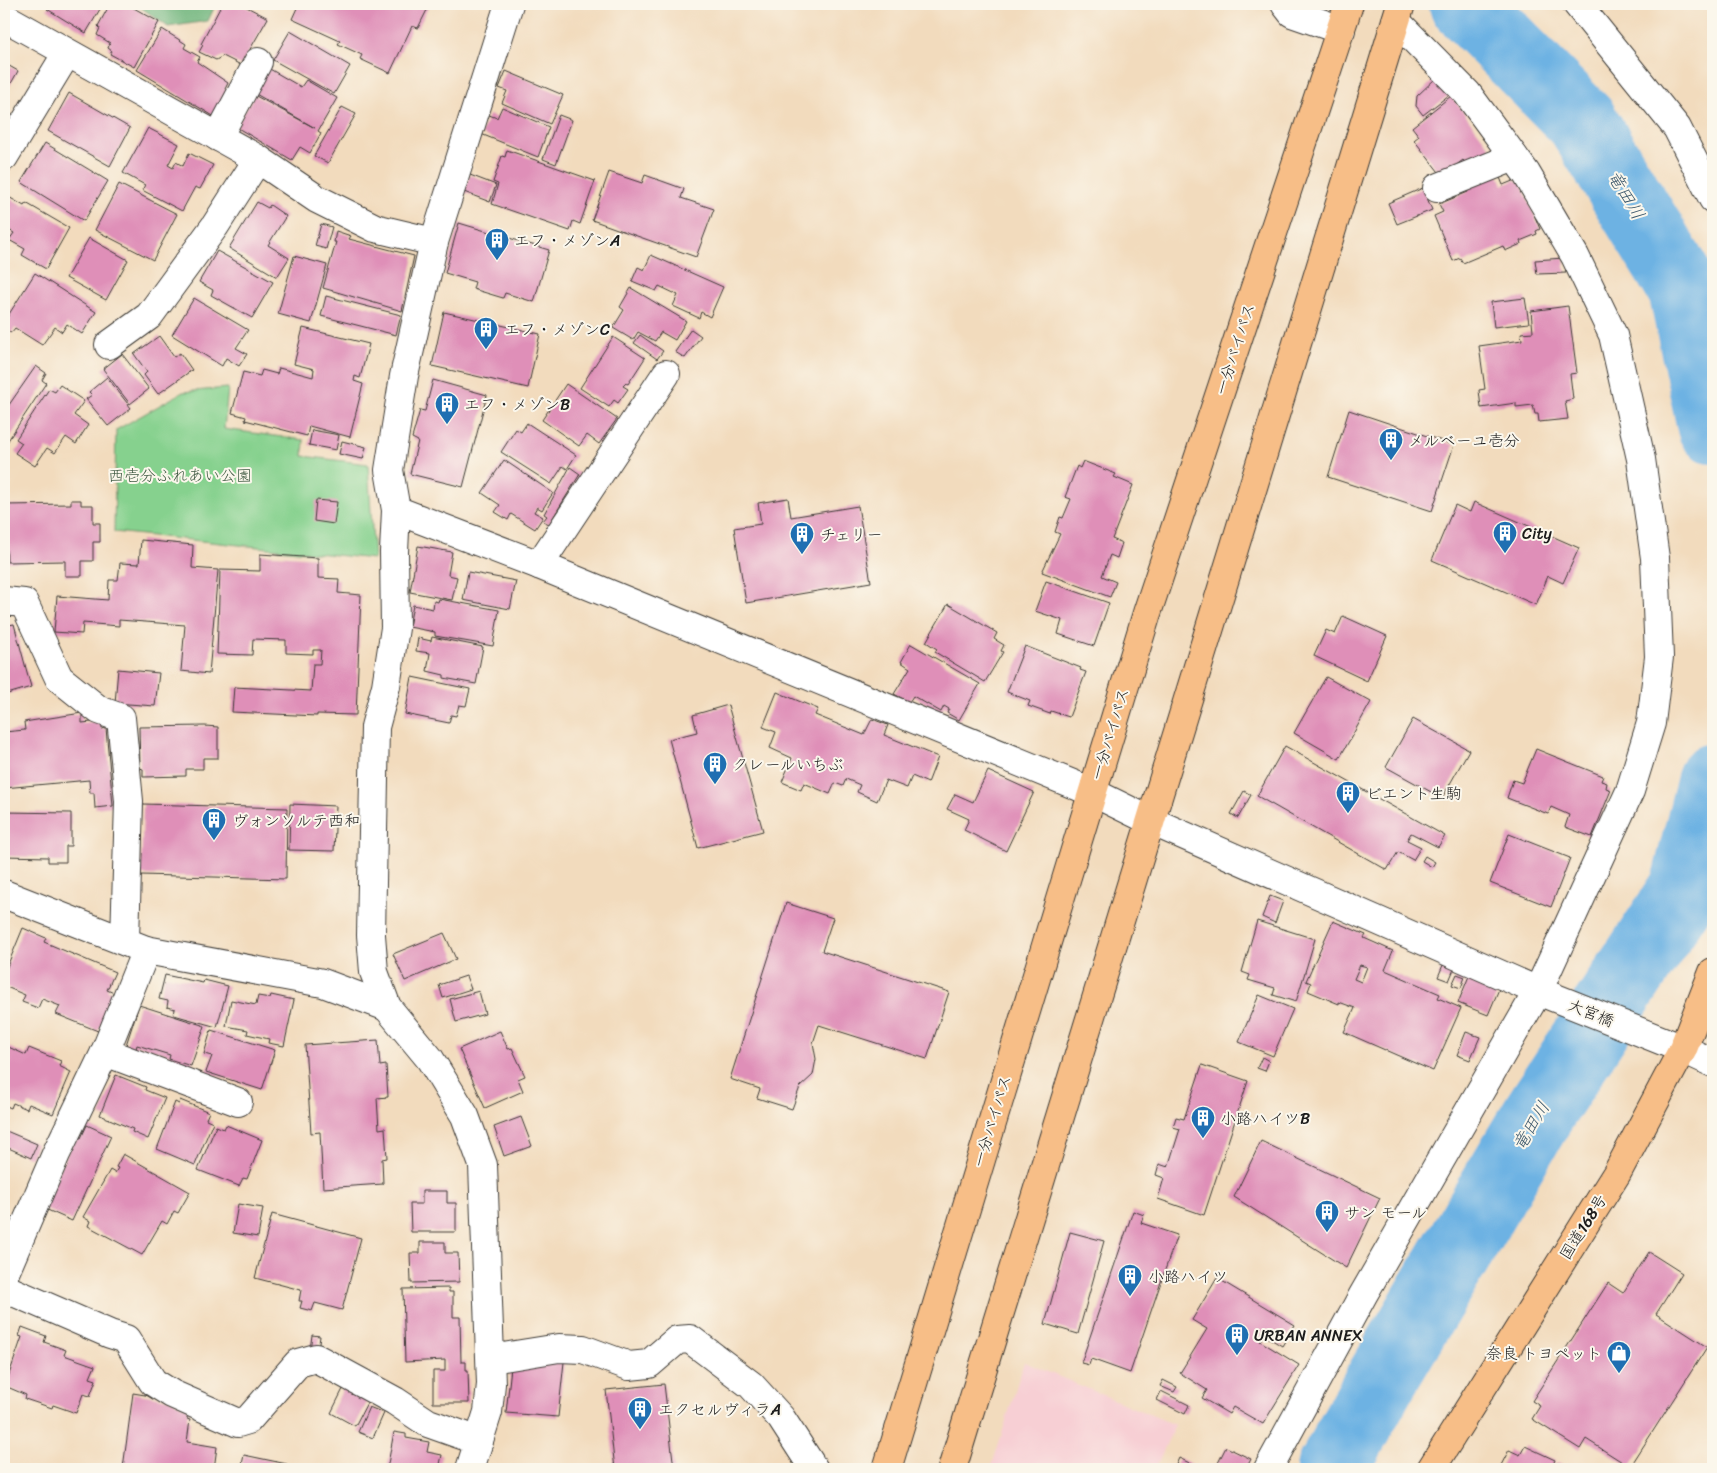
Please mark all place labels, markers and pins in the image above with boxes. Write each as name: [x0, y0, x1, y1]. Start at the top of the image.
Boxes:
place label: エフ・メゾンA: [514, 226, 621, 255]
building icon: エフ・メゾンA: [484, 227, 510, 261]
place label: エフ・メゾンC: [504, 315, 610, 344]
building icon: エフ・メゾンC: [473, 316, 499, 350]
place label: エフ・メゾンB: [464, 390, 570, 419]
building icon: エフ・メゾンB: [434, 391, 460, 425]
place label: メルベーユ壱分: [1408, 426, 1520, 455]
building icon: メルベーユ壱分: [1378, 427, 1404, 461]
place label: City: [1522, 519, 1552, 548]
place label: チェリー: [820, 520, 882, 549]
building icon: City: [1492, 520, 1518, 554]
building icon: チェリー: [789, 521, 815, 555]
place label: クレールいちぶ: [732, 750, 844, 779]
building icon: クレールいちぶ: [702, 751, 728, 785]
place label: ビエント生駒: [1366, 779, 1462, 808]
building icon: ビエント生駒: [1335, 780, 1361, 814]
place label: ヴォンソルテ西和: [232, 806, 360, 835]
building icon: ヴォンソルテ西和: [201, 807, 227, 841]
place label: 小路ハイツB: [1220, 1104, 1310, 1133]
building icon: 小路ハイツB: [1190, 1105, 1216, 1139]
place label: サン モール: [1344, 1198, 1427, 1227]
building icon: サン モール: [1314, 1199, 1340, 1233]
place label: 小路ハイツ: [1148, 1262, 1228, 1291]
building icon: 小路ハイツ: [1117, 1263, 1143, 1297]
place label: URBAN ANNEX: [1254, 1321, 1363, 1350]
building icon: URBAN ANNEX: [1224, 1322, 1250, 1356]
place label: 奈良 トヨペット: [1486, 1339, 1602, 1368]
shop icon: 奈良 トヨペット: [1606, 1340, 1632, 1374]
place label: エクセルヴィラA: [658, 1395, 781, 1424]
building icon: エクセルヴィラA: [627, 1396, 653, 1430]

